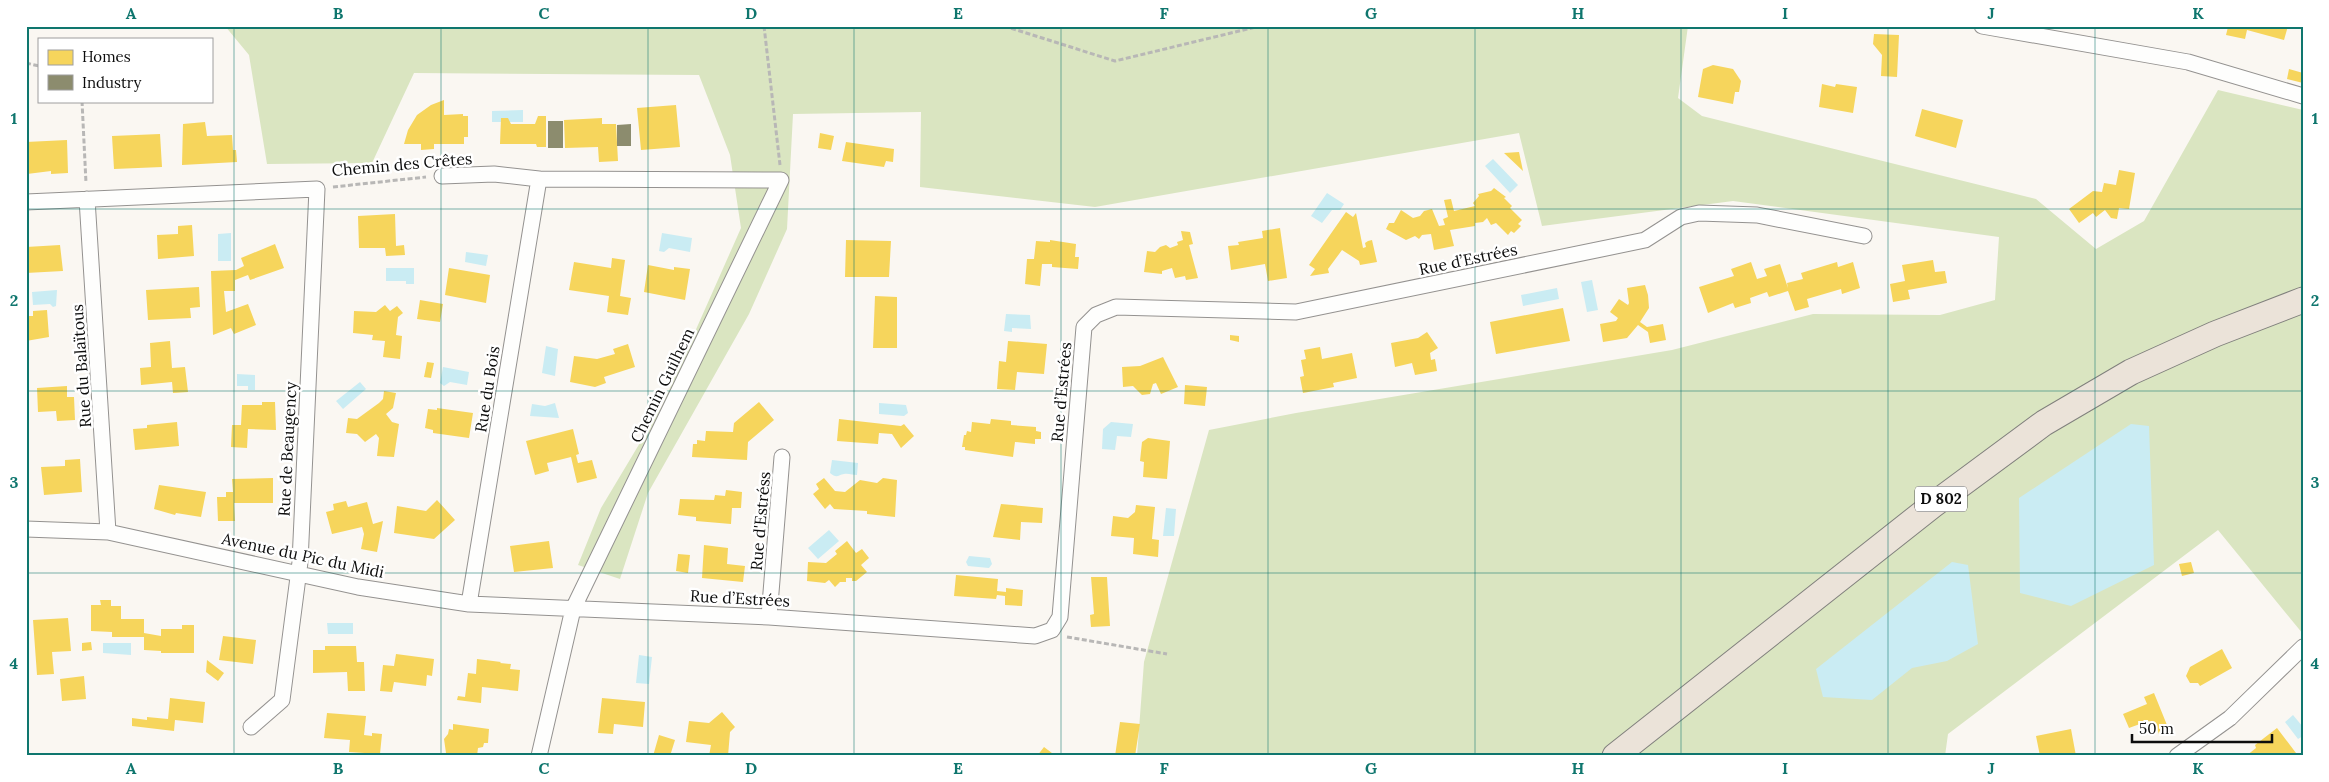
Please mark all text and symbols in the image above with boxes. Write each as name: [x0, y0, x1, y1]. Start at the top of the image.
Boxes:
text: A: [126, 3, 137, 23]
text: B: [333, 3, 344, 23]
text: C: [538, 3, 550, 23]
text: D: [745, 3, 757, 23]
text: E: [953, 3, 963, 23]
text: F: [1159, 3, 1169, 23]
text: G: [1365, 3, 1377, 23]
text: H: [1572, 3, 1585, 23]
text: I: [1782, 3, 1788, 23]
text: J: [1987, 3, 1995, 23]
text: K: [2192, 3, 2204, 23]
legend: [38, 38, 212, 102]
text: Homes: [82, 47, 131, 66]
text: Industry: [82, 73, 141, 92]
text: 1: [11, 108, 17, 128]
text: 1: [2312, 108, 2318, 128]
street label: Chemin des Crêtes: [331, 148, 473, 180]
street label: Rue d’Estrées: [1417, 239, 1519, 279]
text: 2: [10, 290, 18, 310]
text: 2: [2311, 290, 2319, 310]
street label: Rue du Balaïtous: [67, 304, 95, 428]
street label: Chemin Guilhem: [626, 324, 698, 446]
street label: Rue d’Estrées: [1047, 341, 1075, 443]
street label: Rue du Bois: [470, 344, 504, 434]
street label: Rue de Beaugency: [273, 380, 301, 517]
street label: Rue d'Estréss: [746, 471, 774, 571]
text: 3: [10, 472, 19, 492]
text: 3: [2311, 472, 2320, 492]
road number: D 802: [1915, 486, 1967, 512]
street label: Avenue du Pic du Midi: [219, 528, 386, 582]
street label: Rue d’Estrées: [689, 585, 791, 611]
text: 4: [10, 653, 19, 673]
text: 4: [2311, 653, 2320, 673]
scale bar: [2132, 712, 2272, 744]
text: 50 m: [2139, 719, 2174, 738]
text: A: [126, 758, 137, 778]
text: B: [333, 758, 344, 778]
text: C: [538, 758, 550, 778]
text: D: [745, 758, 757, 778]
text: E: [953, 758, 963, 778]
text: F: [1159, 758, 1169, 778]
text: G: [1365, 758, 1377, 778]
text: H: [1572, 758, 1585, 778]
text: I: [1782, 758, 1788, 778]
text: J: [1987, 758, 1995, 778]
text: K: [2192, 758, 2204, 778]

